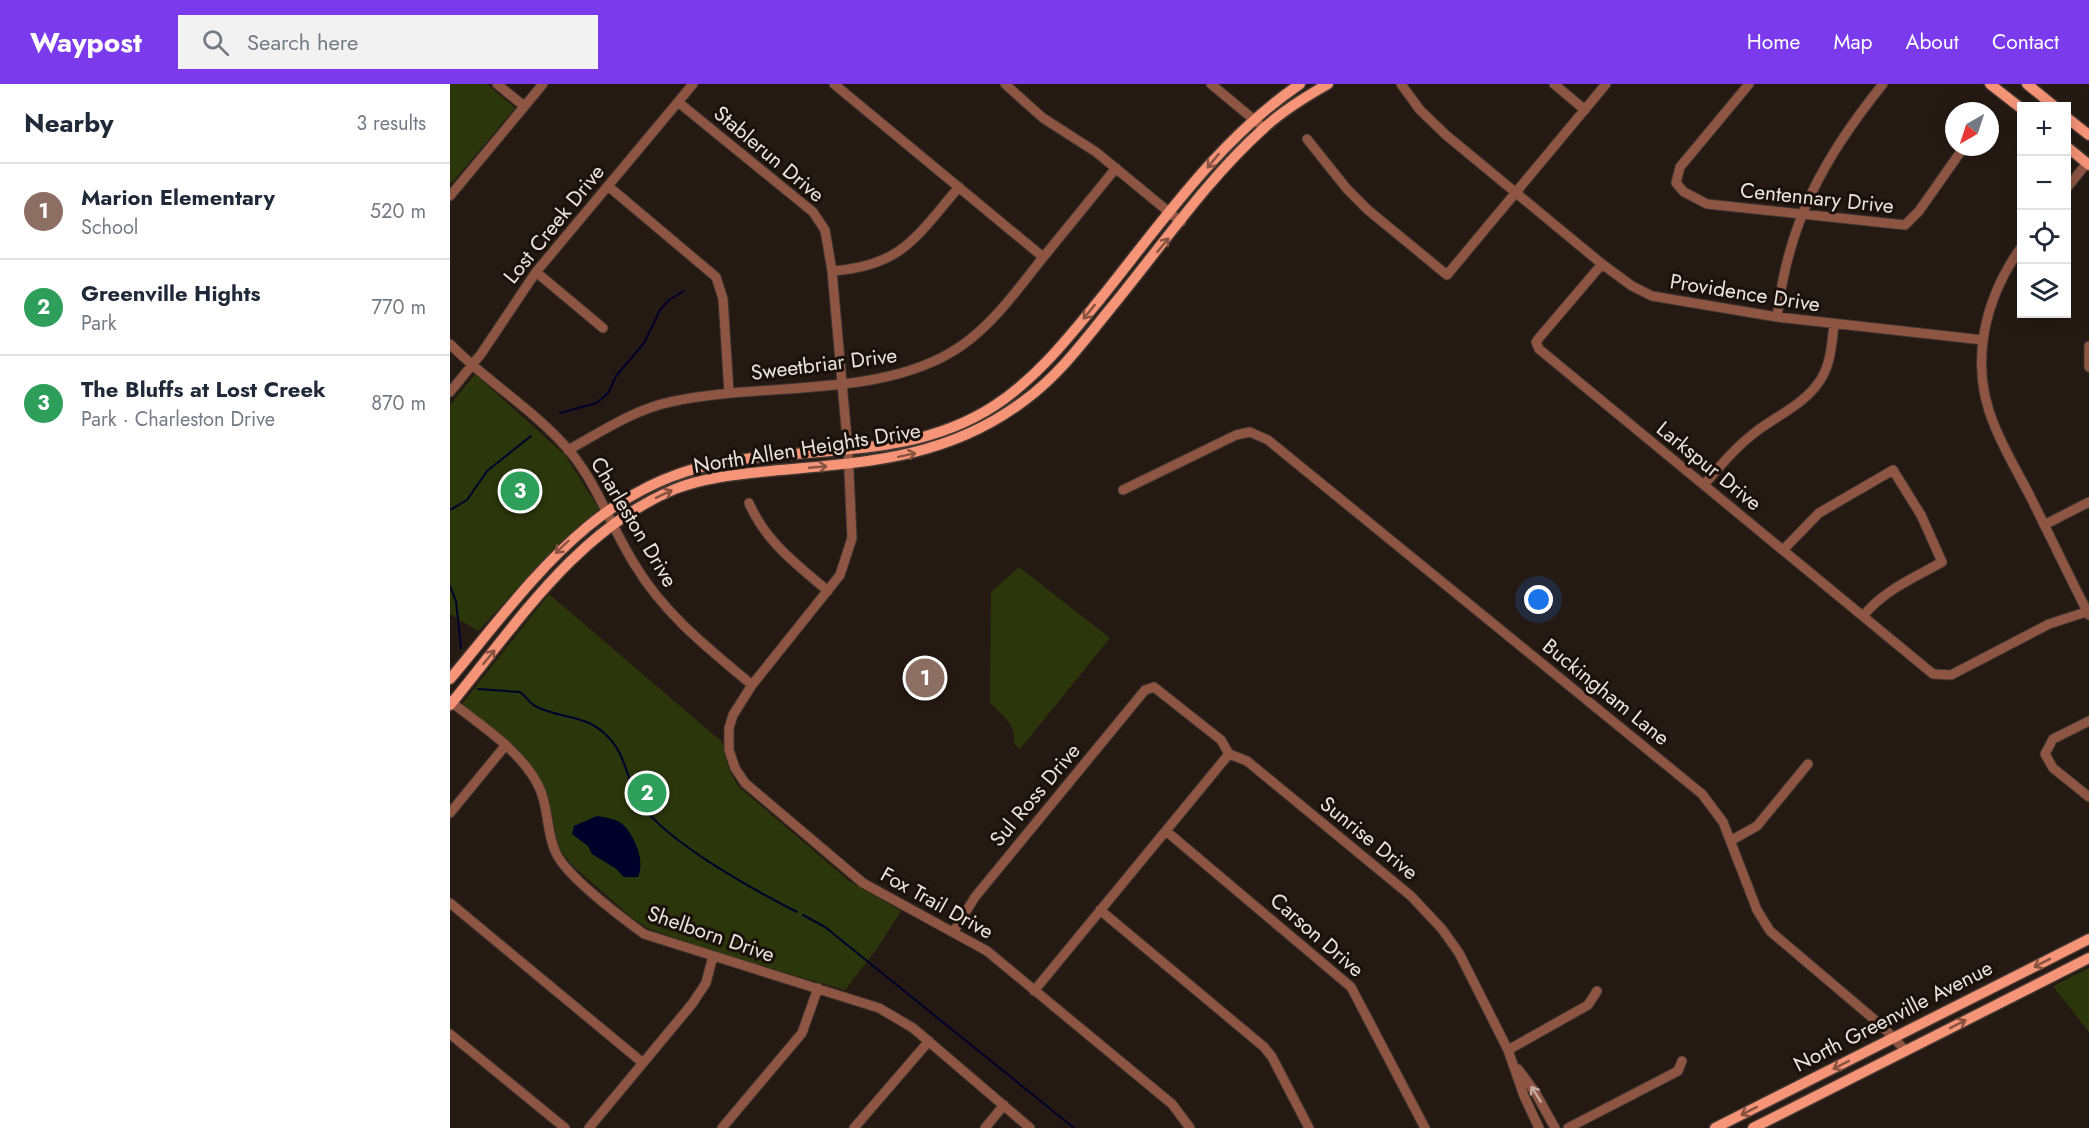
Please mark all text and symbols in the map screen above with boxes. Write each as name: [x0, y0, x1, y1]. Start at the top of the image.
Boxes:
search box: [178, 15, 598, 69]
text: Waypost: [30, 22, 142, 63]
icon: search: [199, 26, 232, 59]
text: Search here: [247, 26, 358, 58]
text: Home: [1747, 27, 1800, 57]
text: Map: [1833, 27, 1873, 57]
text: About: [1906, 27, 1959, 57]
text: Contact: [1992, 27, 2059, 57]
street label: Stablerun Drive: [707, 99, 831, 209]
north arrow: [1945, 102, 1999, 156]
map controls: [2017, 102, 2071, 318]
button: +: [2017, 102, 2071, 156]
text: Nearby: [24, 104, 113, 142]
text: 3 results: [356, 109, 426, 138]
one-way arrow: [1206, 153, 1219, 169]
button: −: [2017, 156, 2071, 210]
street label: Lost Creek Drive: [496, 158, 612, 290]
street label: Centennary Drive: [1739, 175, 1895, 221]
text: Marion Elementary: [81, 181, 275, 213]
text: 1: [38, 197, 49, 226]
text: 520 m: [370, 197, 426, 226]
button: locate: [2017, 210, 2071, 264]
text: School: [81, 213, 138, 242]
one-way arrow: [1156, 237, 1169, 253]
button: layers: [2017, 264, 2071, 318]
street label: Providence Drive: [1668, 266, 1822, 320]
text: Greenville Hights: [81, 277, 260, 309]
text: 2: [37, 293, 50, 322]
text: 770 m: [371, 293, 426, 322]
one-way arrow: [1083, 304, 1096, 320]
text: Park: [81, 309, 117, 338]
street label: Sweetbriar Drive: [749, 340, 899, 388]
text: The Bluffs at Lost Creek: [81, 373, 326, 405]
text: 3: [37, 389, 50, 418]
text: 870 m: [371, 389, 426, 418]
text: Park · Charleston Drive: [81, 405, 275, 434]
street label: Larkspur Drive: [1650, 414, 1768, 518]
street label: North Allen Heights Drive: [691, 415, 923, 481]
one-way arrow: [897, 449, 916, 461]
street label: Charleston Drive: [583, 451, 685, 593]
one-way arrow: [807, 461, 827, 472]
pin: 3: [500, 468, 540, 514]
one-way arrow: [655, 488, 673, 500]
one-way arrow: [555, 540, 570, 555]
your location: [1524, 585, 1553, 614]
street label: Buckingham Lane: [1536, 631, 1676, 753]
one-way arrow: [483, 649, 496, 665]
pin: 1: [906, 656, 944, 700]
street label: Sul Ross Drive: [983, 737, 1087, 853]
pin: 2: [628, 770, 666, 816]
street label: Sunrise Drive: [1314, 789, 1425, 887]
street label: Fox Trail Drive: [875, 860, 999, 946]
street label: Carson Drive: [1264, 886, 1371, 984]
street label: Shelborn Drive: [643, 898, 779, 970]
street label: North Greenville Avenue: [1788, 953, 1998, 1079]
one-way arrow: [2034, 957, 2052, 969]
one-way arrow: [1948, 1018, 1966, 1029]
one-way arrow: [1833, 1060, 1851, 1071]
one-way arrow: [1529, 1086, 1541, 1103]
one-way arrow: [1741, 1105, 1758, 1117]

